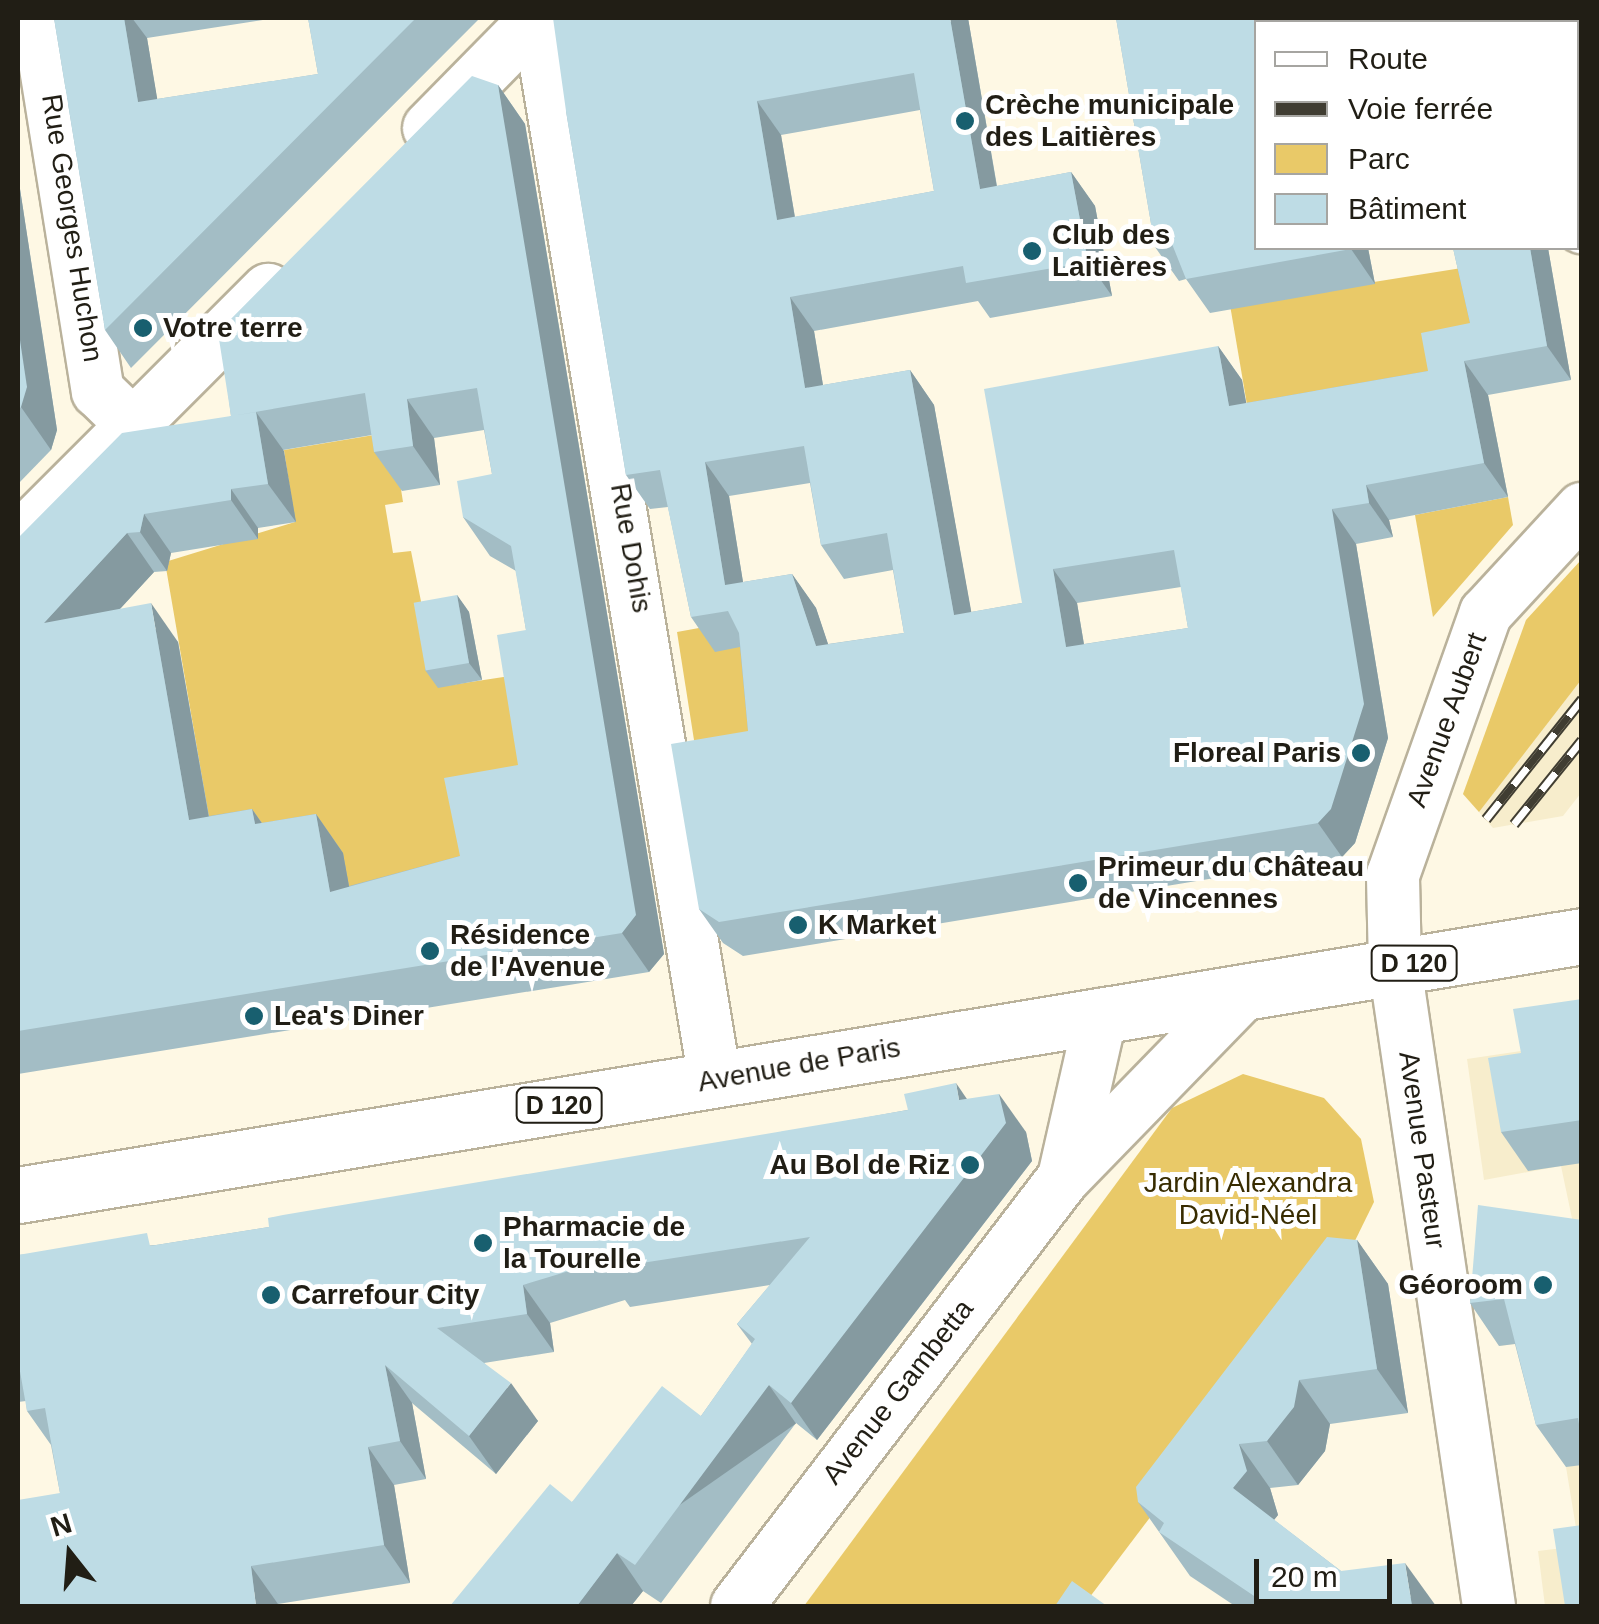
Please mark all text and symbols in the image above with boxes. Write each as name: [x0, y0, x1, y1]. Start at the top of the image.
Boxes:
legend: [1254, 20, 1579, 250]
text: Route: [1348, 42, 1428, 75]
place label: Crèche municipale des Laitières: [985, 88, 1234, 154]
street label: Rue Georges Huchon: [34, 92, 110, 364]
text: Voie ferrée: [1348, 92, 1493, 125]
marker: Crèche municipale des Laitières: [954, 110, 976, 132]
text: Parc: [1348, 142, 1410, 175]
text: Bâtiment: [1348, 192, 1466, 225]
place label: Club des Laitières: [1052, 218, 1170, 284]
marker: Club des Laitières: [1021, 240, 1043, 262]
place label: Votre terre: [163, 311, 303, 345]
marker: Votre terre: [132, 317, 154, 339]
street label: Rue Dohis: [603, 481, 659, 615]
street label: Avenue Aubert: [1400, 627, 1494, 813]
place label: Floreal Paris: [1173, 736, 1341, 770]
marker: Floreal Paris: [1350, 742, 1372, 764]
place label: Primeur du Château de Vincennes: [1098, 850, 1364, 916]
marker: Primeur du Château de Vincennes: [1067, 872, 1089, 894]
place label: K Market: [818, 908, 936, 942]
marker: K Market: [787, 914, 809, 936]
place label: Résidence de l'Avenue: [450, 918, 605, 984]
marker: Résidence de l'Avenue: [419, 940, 441, 962]
road number: D 120: [1369, 943, 1459, 983]
place label: Lea's Diner: [274, 999, 424, 1033]
marker: Lea's Diner: [243, 1005, 265, 1027]
street label: Avenue de Paris: [695, 1031, 903, 1099]
street label: Avenue Pasteur: [1392, 1049, 1452, 1251]
road number: D 120: [514, 1085, 604, 1125]
place label: Au Bol de Riz: [770, 1148, 950, 1182]
marker: Au Bol de Riz: [959, 1154, 981, 1176]
park label: Jardin Alexandra David-Néel: [1143, 1166, 1353, 1232]
place label: Pharmacie de la Tourelle: [503, 1210, 685, 1276]
marker: Pharmacie de la Tourelle: [472, 1232, 494, 1254]
place label: Géoroom: [1399, 1268, 1523, 1302]
marker: Géoroom: [1532, 1274, 1554, 1296]
place label: Carrefour City: [291, 1278, 479, 1312]
marker: Carrefour City: [260, 1284, 282, 1306]
street label: Avenue Gambetta: [815, 1293, 981, 1491]
north arrow: [20, 1504, 120, 1604]
text: N: [47, 1507, 75, 1543]
scale bar: [1259, 1539, 1396, 1601]
text: 20 m: [1271, 1560, 1338, 1593]

